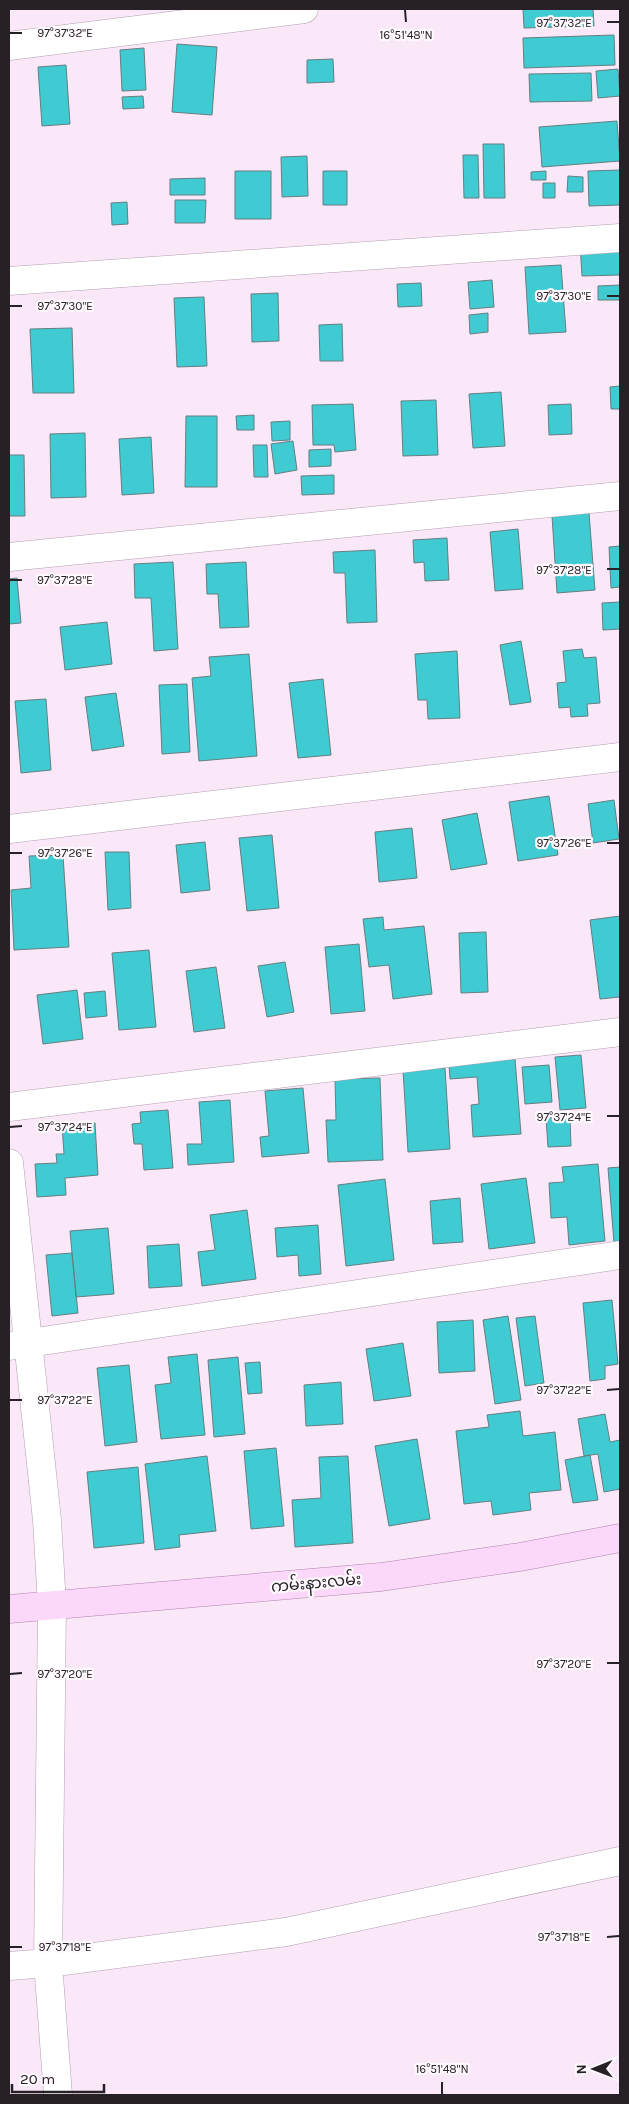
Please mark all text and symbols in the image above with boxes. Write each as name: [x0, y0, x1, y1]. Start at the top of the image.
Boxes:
text: 97°37'32"E: [536, 16, 592, 30]
text: 97°37'32"E: [37, 26, 93, 40]
text: 16°51'48"N: [379, 28, 433, 42]
text: 97°37'30"E: [536, 289, 592, 303]
text: 97°37'30"E: [37, 299, 93, 313]
text: 97°37'28"E: [536, 563, 592, 577]
text: 97°37'28"E: [37, 573, 93, 587]
text: 97°37'26"E: [536, 836, 592, 850]
text: 97°37'26"E: [37, 846, 93, 860]
text: 97°37'24"E: [536, 1110, 592, 1124]
text: 97°37'24"E: [37, 1120, 93, 1134]
text: 97°37'22"E: [536, 1383, 592, 1397]
text: 97°37'22"E: [37, 1393, 93, 1407]
street label: ကမ်းနားလမ်း: [270, 1567, 362, 1600]
text: 97°37'20"E: [536, 1657, 592, 1671]
text: 97°37'20"E: [37, 1667, 93, 1681]
text: 97°37'18"E: [538, 1930, 590, 1944]
text: 97°37'18"E: [39, 1940, 91, 1954]
north arrow: [569, 2044, 619, 2094]
scale bar: [12, 2062, 105, 2094]
text: 16°51'48"N: [415, 2062, 469, 2076]
text: N: [573, 2064, 590, 2074]
text: 20 m: [20, 2070, 55, 2088]

